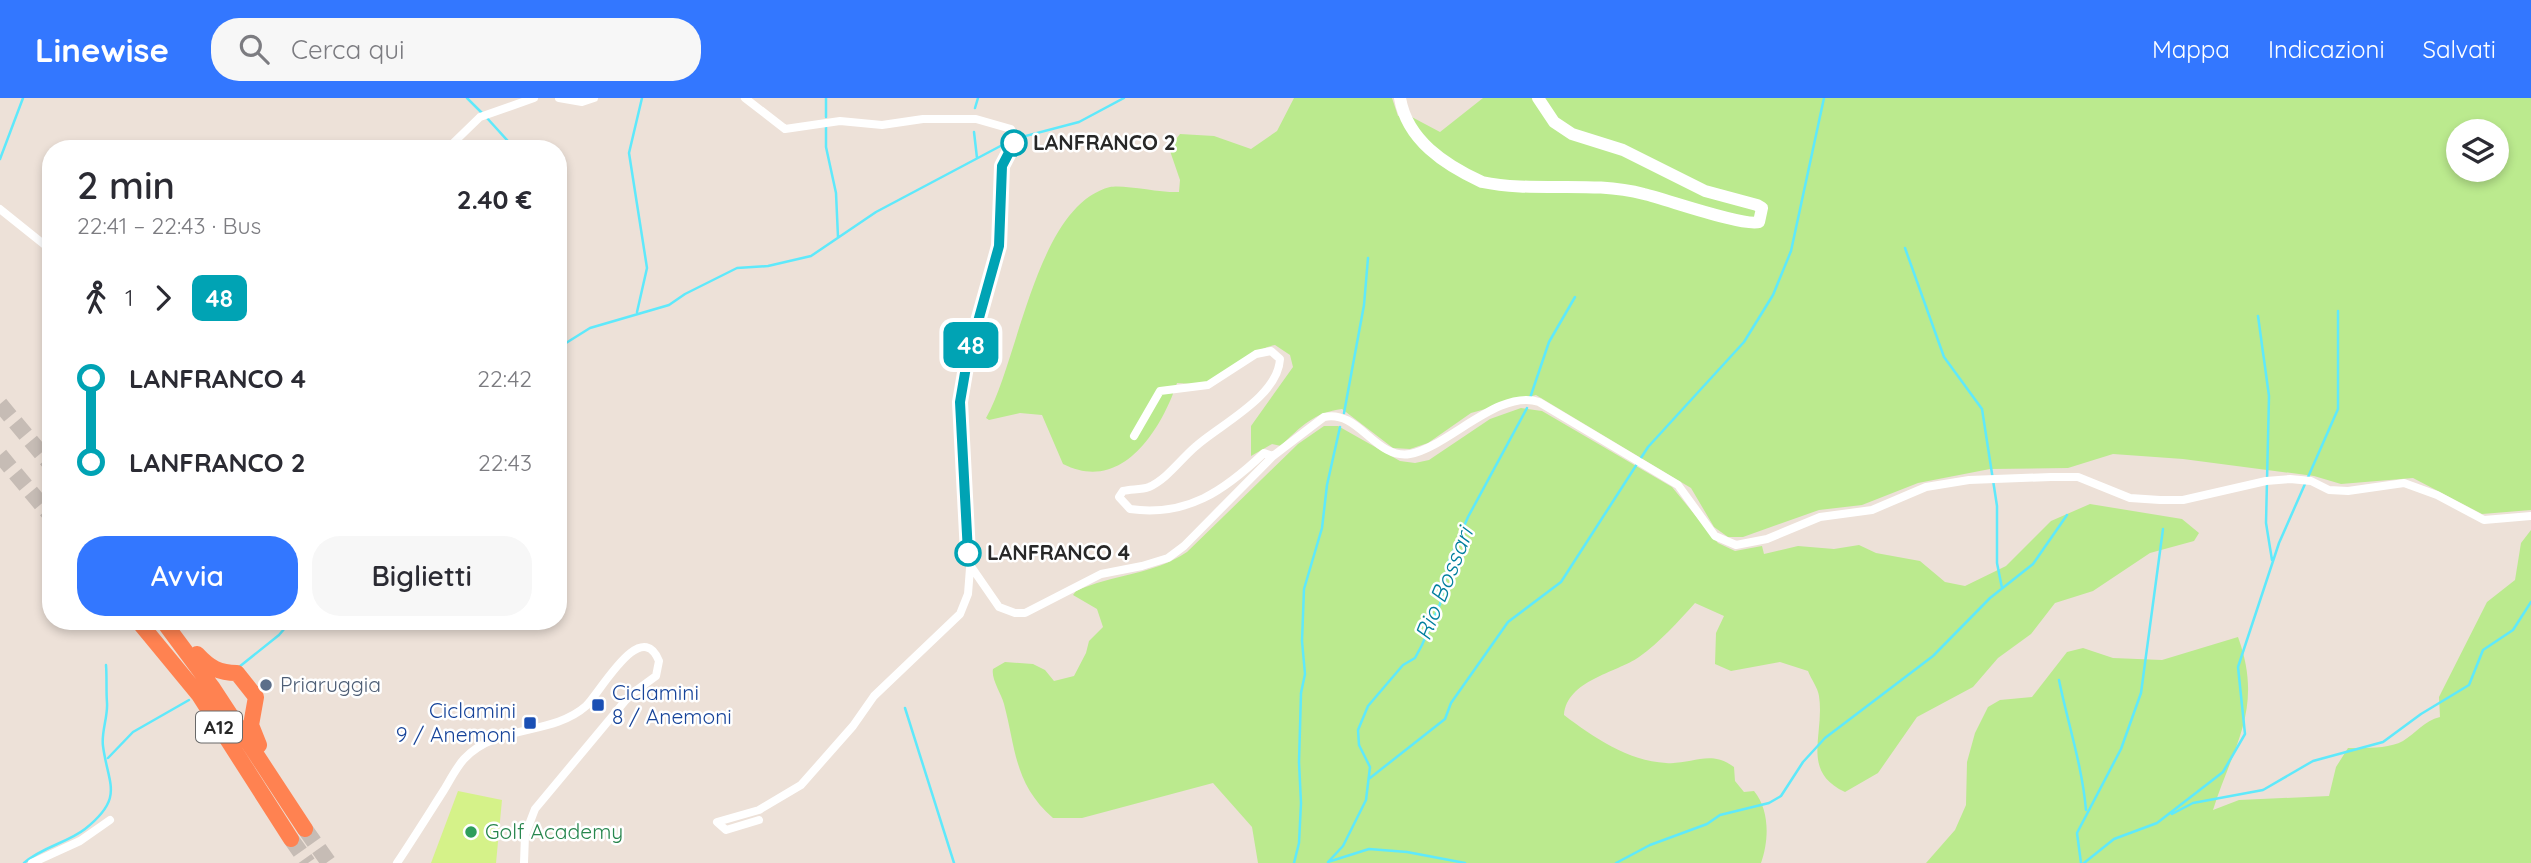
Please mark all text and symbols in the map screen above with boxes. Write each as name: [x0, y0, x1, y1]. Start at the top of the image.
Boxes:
search box: [211, 18, 701, 81]
text: Linewise: [35, 29, 169, 70]
icon: search: [235, 30, 273, 68]
text: Cerca qui: [291, 33, 405, 66]
text: Mappa: [2152, 34, 2230, 64]
text: Indicazioni: [2268, 34, 2385, 64]
text: Salvati: [2423, 34, 2496, 64]
map controls: [2446, 119, 2509, 182]
button: layers: [2446, 119, 2509, 182]
place label: LANFRANCO 2: [1033, 129, 1176, 155]
marker: LANFRANCO 2: [1001, 130, 1027, 156]
text: 2 min: [77, 161, 175, 209]
text: 2.40 €: [457, 183, 532, 216]
text: 22:41 – 22:43 · Bus: [77, 211, 261, 240]
icon: walk: [77, 279, 115, 317]
icon: forward: [144, 279, 182, 317]
text: 1: [125, 283, 134, 312]
text: 48: [206, 283, 233, 313]
line badge: 48: [940, 322, 1002, 368]
text: 48: [957, 330, 985, 360]
text: LANFRANCO 4: [129, 362, 306, 395]
text: 22:42: [477, 364, 532, 393]
text: LANFRANCO 2: [129, 446, 306, 479]
text: 22:43: [478, 448, 532, 477]
water label: Rio Bossari: [1408, 520, 1480, 644]
button: Avvia: [77, 536, 298, 616]
button: Biglietti: [312, 536, 532, 616]
place label: LANFRANCO 4: [987, 539, 1130, 565]
marker: LANFRANCO 4: [955, 540, 981, 566]
place label: Priaruggia: [280, 671, 381, 697]
marker: Priaruggia: [258, 677, 274, 693]
place label: Ciclamini 8 / Anemoni: [612, 679, 732, 729]
place label: Ciclamini 9 / Anemoni: [396, 697, 516, 747]
marker: Ciclamini 8 / Anemoni: [590, 697, 606, 713]
road number: A12: [196, 712, 242, 742]
marker: Ciclamini 9 / Anemoni: [522, 715, 538, 731]
place label: Golf Academy: [485, 818, 623, 844]
marker: Golf Academy: [463, 824, 479, 840]

